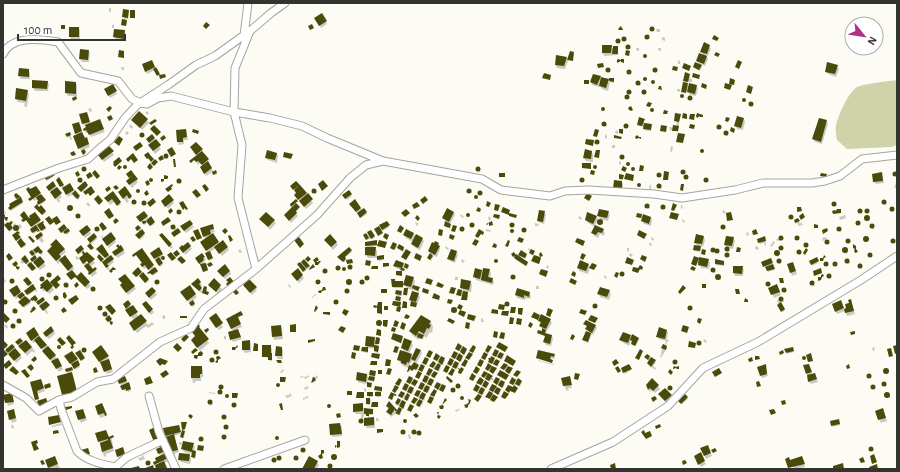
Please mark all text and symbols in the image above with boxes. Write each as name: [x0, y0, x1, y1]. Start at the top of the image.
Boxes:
scale bar: [18, 16, 125, 42]
north arrow: [844, 16, 884, 56]
text: 100 m: [24, 24, 52, 36]
text: N: [866, 35, 879, 47]

